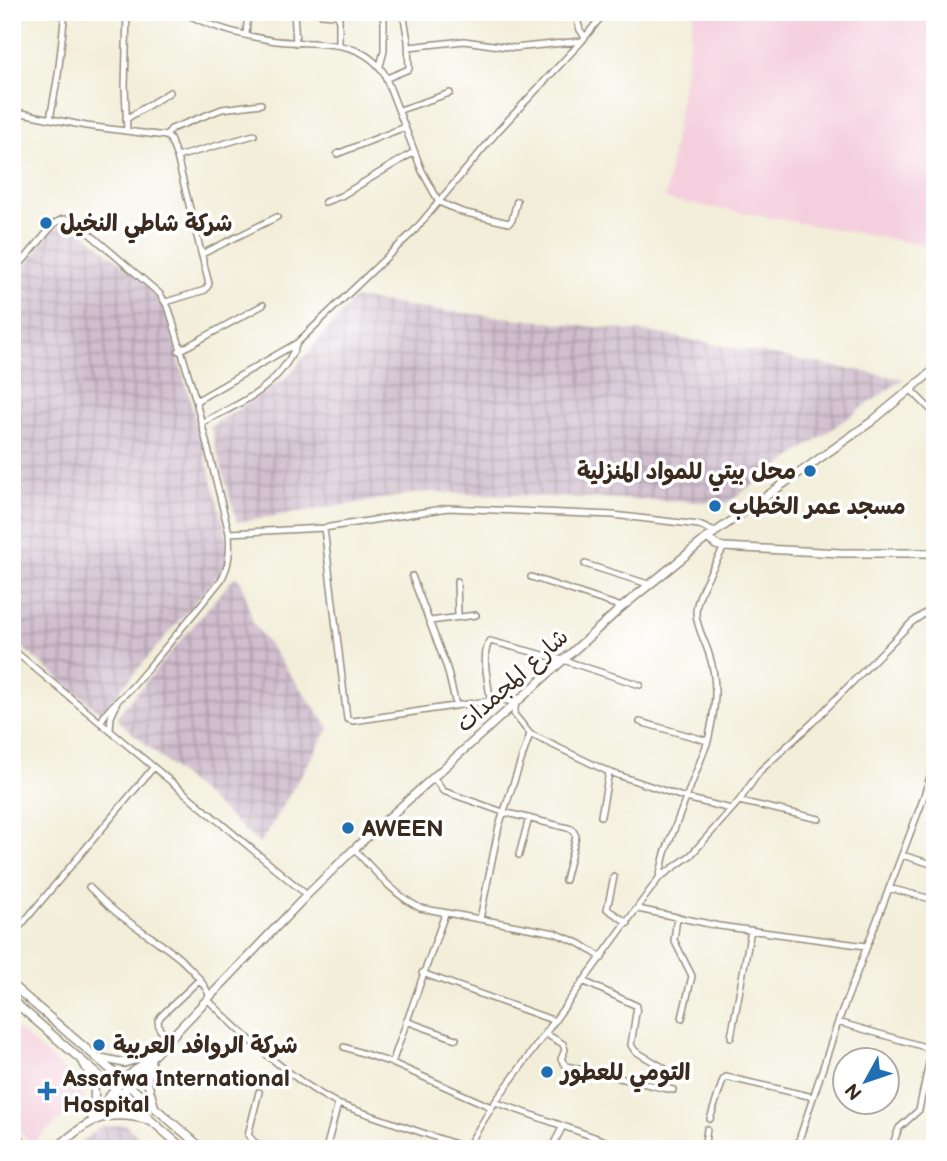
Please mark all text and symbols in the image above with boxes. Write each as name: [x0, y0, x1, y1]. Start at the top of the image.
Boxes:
place label: شركة شاطي النخيل: [60, 210, 232, 244]
marker: شركة شاطي النخيل: [38, 215, 54, 231]
place label: محل بيتي للمواد المنزلية: [577, 458, 796, 492]
marker: محل بيتي للمواد المنزلية: [802, 463, 818, 479]
place label: مسجد عمر الخطاب: [729, 493, 906, 521]
marker: مسجد عمر الخطاب: [707, 498, 723, 514]
street label: شارع المجمدات: [451, 623, 575, 739]
place label: AWEEN: [361, 815, 443, 843]
marker: AWEEN: [340, 820, 356, 836]
place label: شركة الروافد العربية: [113, 1032, 298, 1060]
marker: شركة الروافد العربية: [91, 1037, 107, 1053]
north arrow: [832, 1046, 902, 1116]
place label: التومي للعطور: [559, 1059, 691, 1093]
marker: التومي للعطور: [539, 1064, 555, 1080]
place label: Assafwa International Hospital: [62, 1065, 290, 1119]
text: N: [841, 1078, 868, 1104]
marker: Assafwa International Hospital: [37, 1081, 57, 1101]

